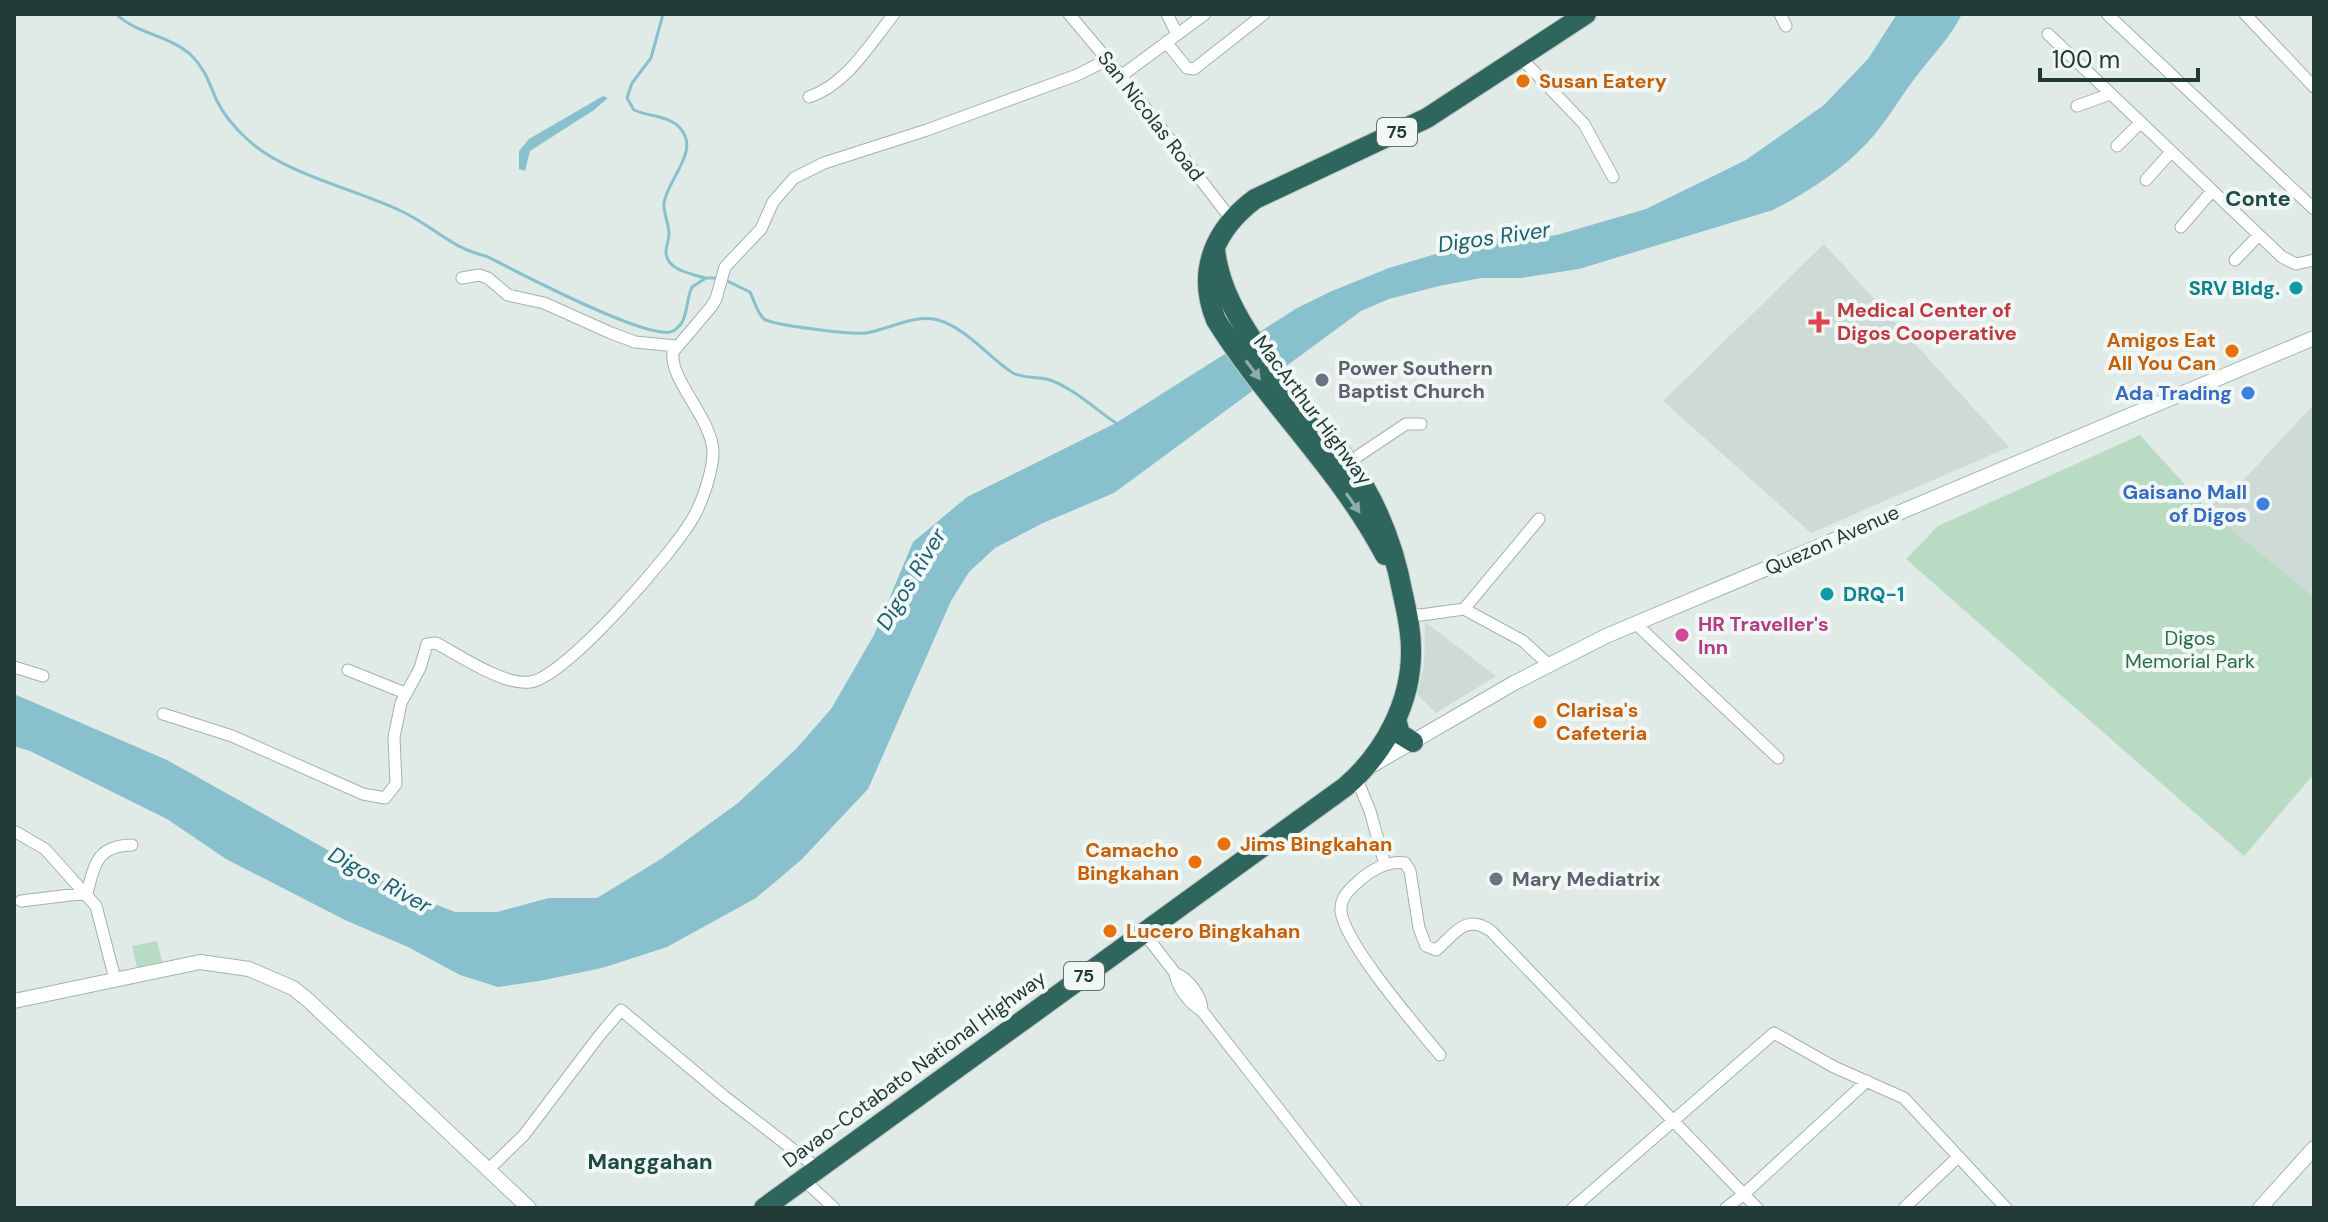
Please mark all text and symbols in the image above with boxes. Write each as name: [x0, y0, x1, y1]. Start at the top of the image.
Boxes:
scale bar: [2040, 32, 2198, 82]
text: 100 m: [2052, 44, 2120, 75]
street label: San Nicolas Road: [1092, 46, 1210, 186]
place label: Susan Eatery: [1539, 68, 1667, 94]
marker: Susan Eatery: [1514, 72, 1532, 90]
road number: 75: [1377, 118, 1417, 146]
district label: Conte: [2225, 184, 2291, 213]
water label: Digos River: [1436, 215, 1553, 259]
place label: SRV Bldg.: [2189, 275, 2280, 301]
marker: SRV Bldg.: [2287, 279, 2305, 297]
place label: Medical Center of Digos Cooperative: [1837, 297, 2017, 346]
marker: Medical Center of Digos Cooperative: [1808, 311, 1830, 333]
place label: Amigos Eat All You Can: [2107, 327, 2216, 376]
street label: MacArthur Highway: [1248, 330, 1378, 490]
marker: Amigos Eat All You Can: [2223, 342, 2241, 360]
place label: Power Southern Baptist Church: [1338, 355, 1493, 404]
one-way arrow: [1244, 360, 1260, 380]
marker: Power Southern Baptist Church: [1313, 371, 1331, 389]
place label: Ada Trading: [2115, 380, 2232, 406]
marker: Ada Trading: [2239, 384, 2257, 402]
place label: Gaisano Mall of Digos: [2123, 479, 2247, 528]
one-way arrow: [1345, 492, 1360, 513]
marker: Gaisano Mall of Digos: [2254, 495, 2272, 513]
street label: Quezon Avenue: [1761, 499, 1903, 581]
water label: Digos River: [869, 522, 953, 635]
place label: DRQ-1: [1843, 581, 1904, 607]
marker: DRQ-1: [1818, 585, 1836, 603]
place label: HR Traveller's Inn: [1698, 611, 1829, 660]
park label: Digos Memorial Park: [2125, 625, 2255, 674]
marker: HR Traveller's Inn: [1673, 626, 1691, 644]
place label: Clarisa's Cafeteria: [1556, 697, 1647, 746]
marker: Clarisa's Cafeteria: [1531, 713, 1549, 731]
place label: Jims Bingkahan: [1240, 831, 1392, 857]
marker: Jims Bingkahan: [1215, 835, 1233, 853]
place label: Camacho Bingkahan: [1077, 837, 1179, 886]
water label: Digos River: [323, 840, 437, 921]
marker: Camacho Bingkahan: [1186, 853, 1204, 871]
place label: Mary Mediatrix: [1512, 866, 1661, 892]
marker: Mary Mediatrix: [1487, 870, 1505, 888]
place label: Lucero Bingkahan: [1126, 918, 1300, 944]
marker: Lucero Bingkahan: [1101, 922, 1119, 940]
road number: 75: [1064, 962, 1104, 990]
street label: Davao-Cotabato National Highway: [777, 965, 1051, 1173]
district label: Manggahan: [587, 1147, 713, 1176]

